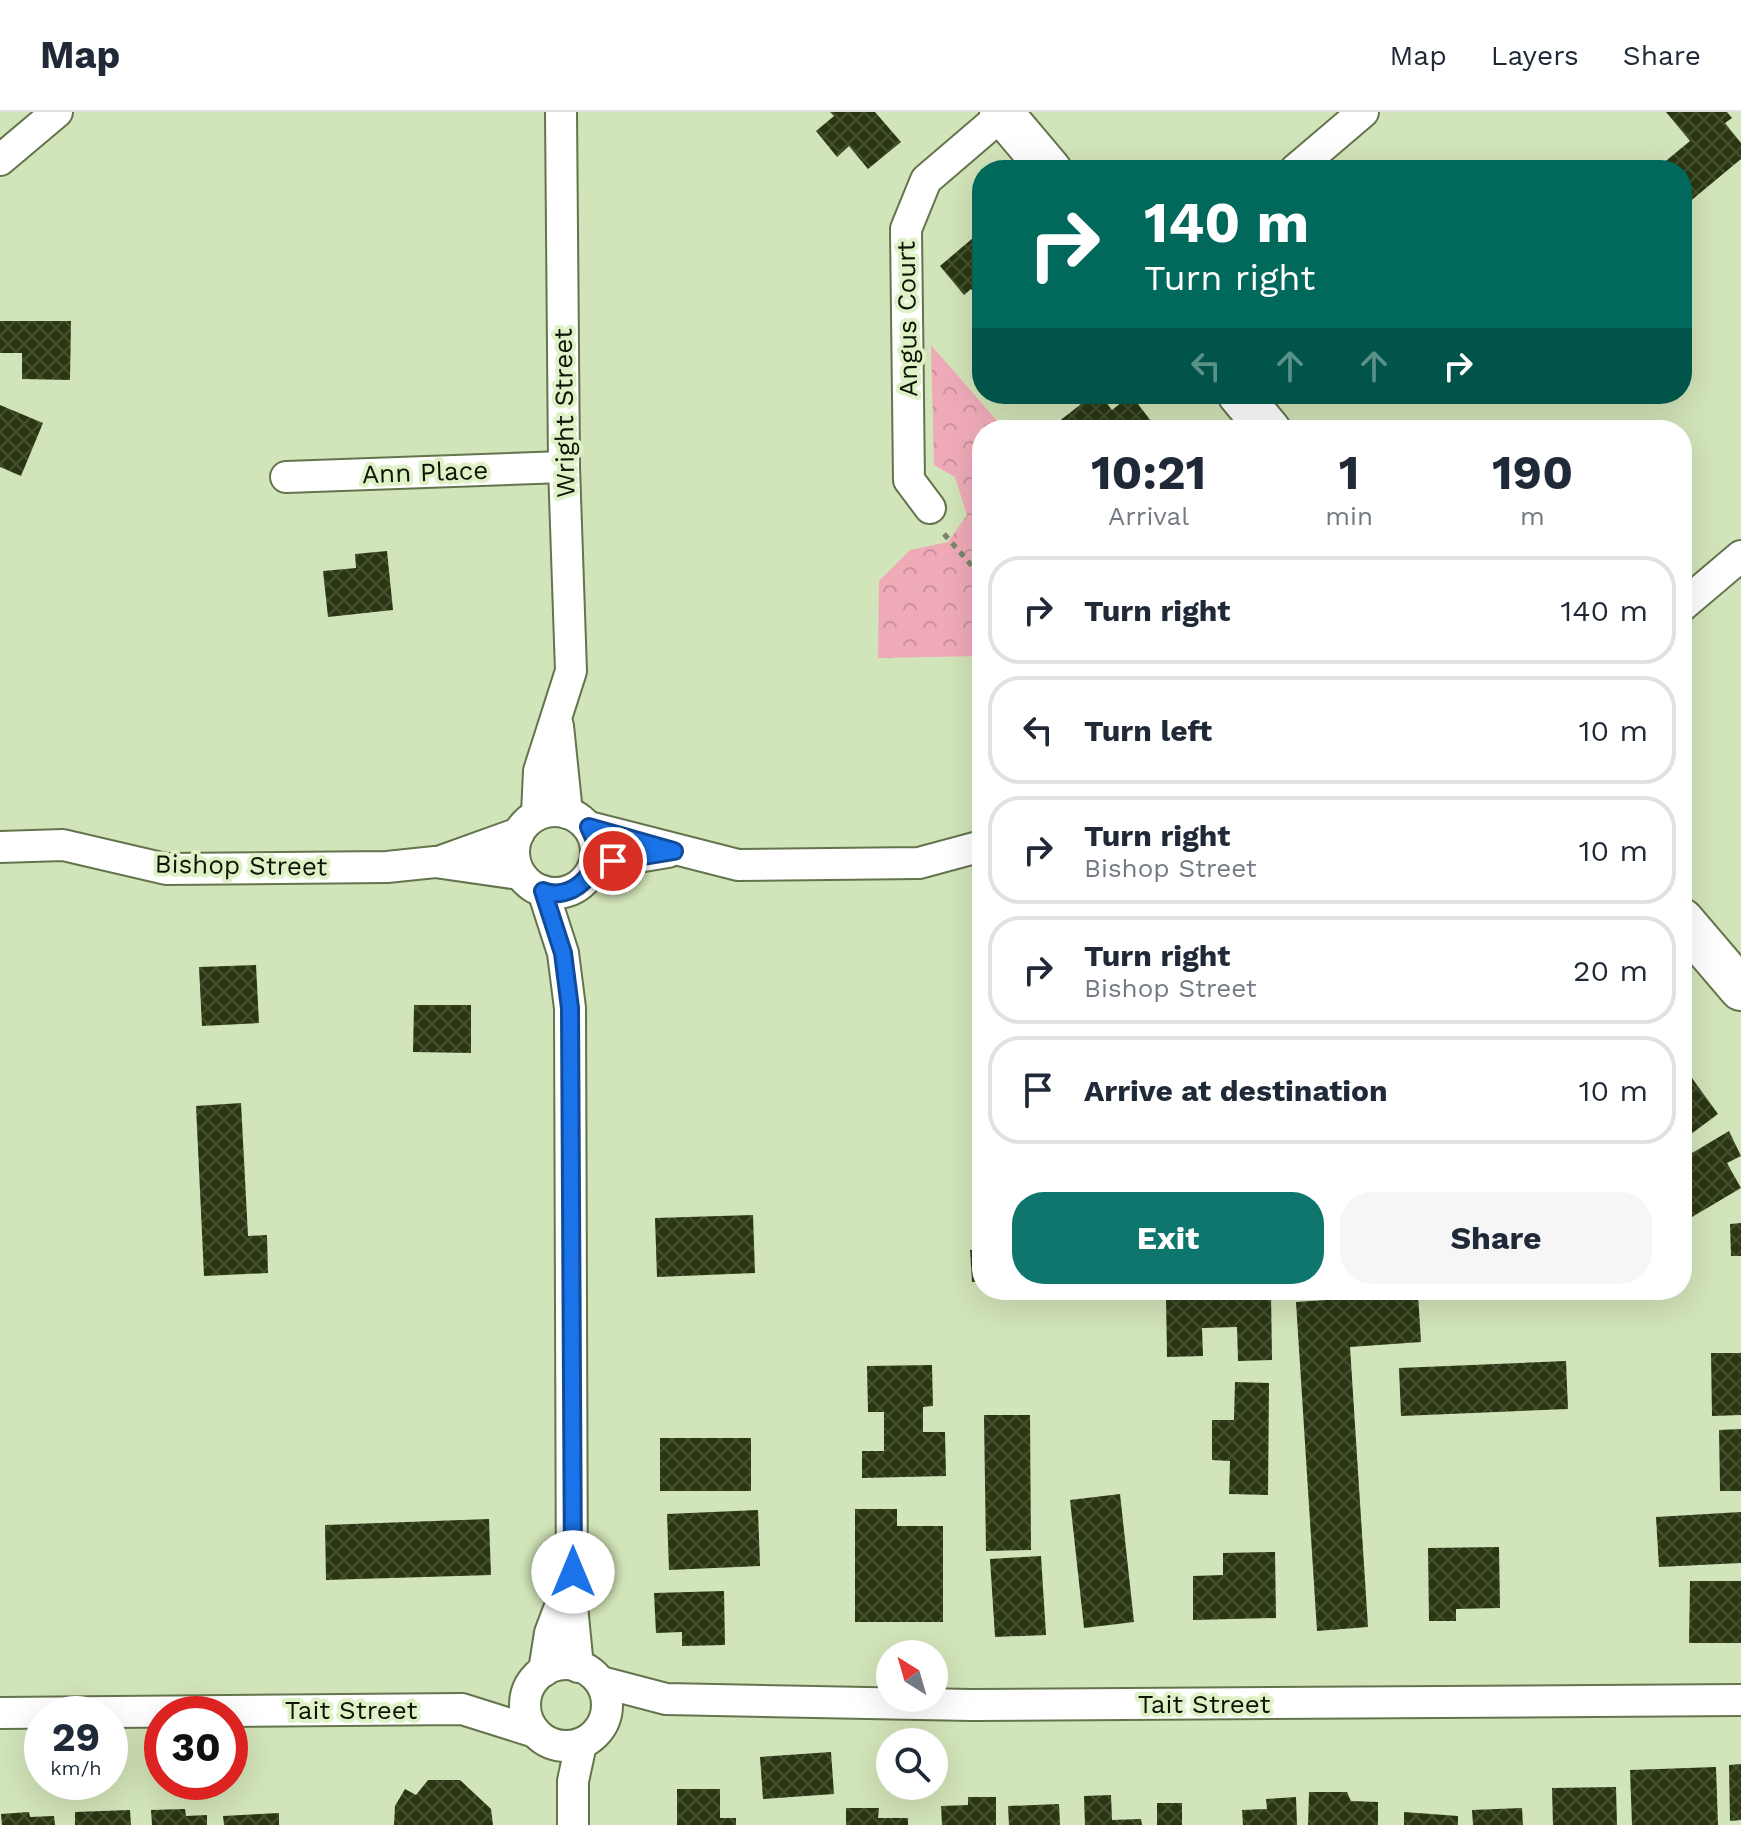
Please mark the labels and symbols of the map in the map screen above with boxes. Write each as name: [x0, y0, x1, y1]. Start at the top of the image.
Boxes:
street label: Angus Court: [891, 241, 923, 397]
street label: Wright Street: [548, 328, 580, 498]
street label: Ann Place: [361, 455, 489, 489]
pin: [579, 827, 647, 895]
street label: Bishop Street: [154, 848, 328, 882]
position arrow: [531, 1530, 615, 1614]
north arrow: [876, 1640, 948, 1712]
street label: Tait Street: [1138, 1689, 1270, 1719]
street label: Tait Street: [285, 1695, 417, 1725]
speed limit sign: 30: [144, 1696, 248, 1800]

